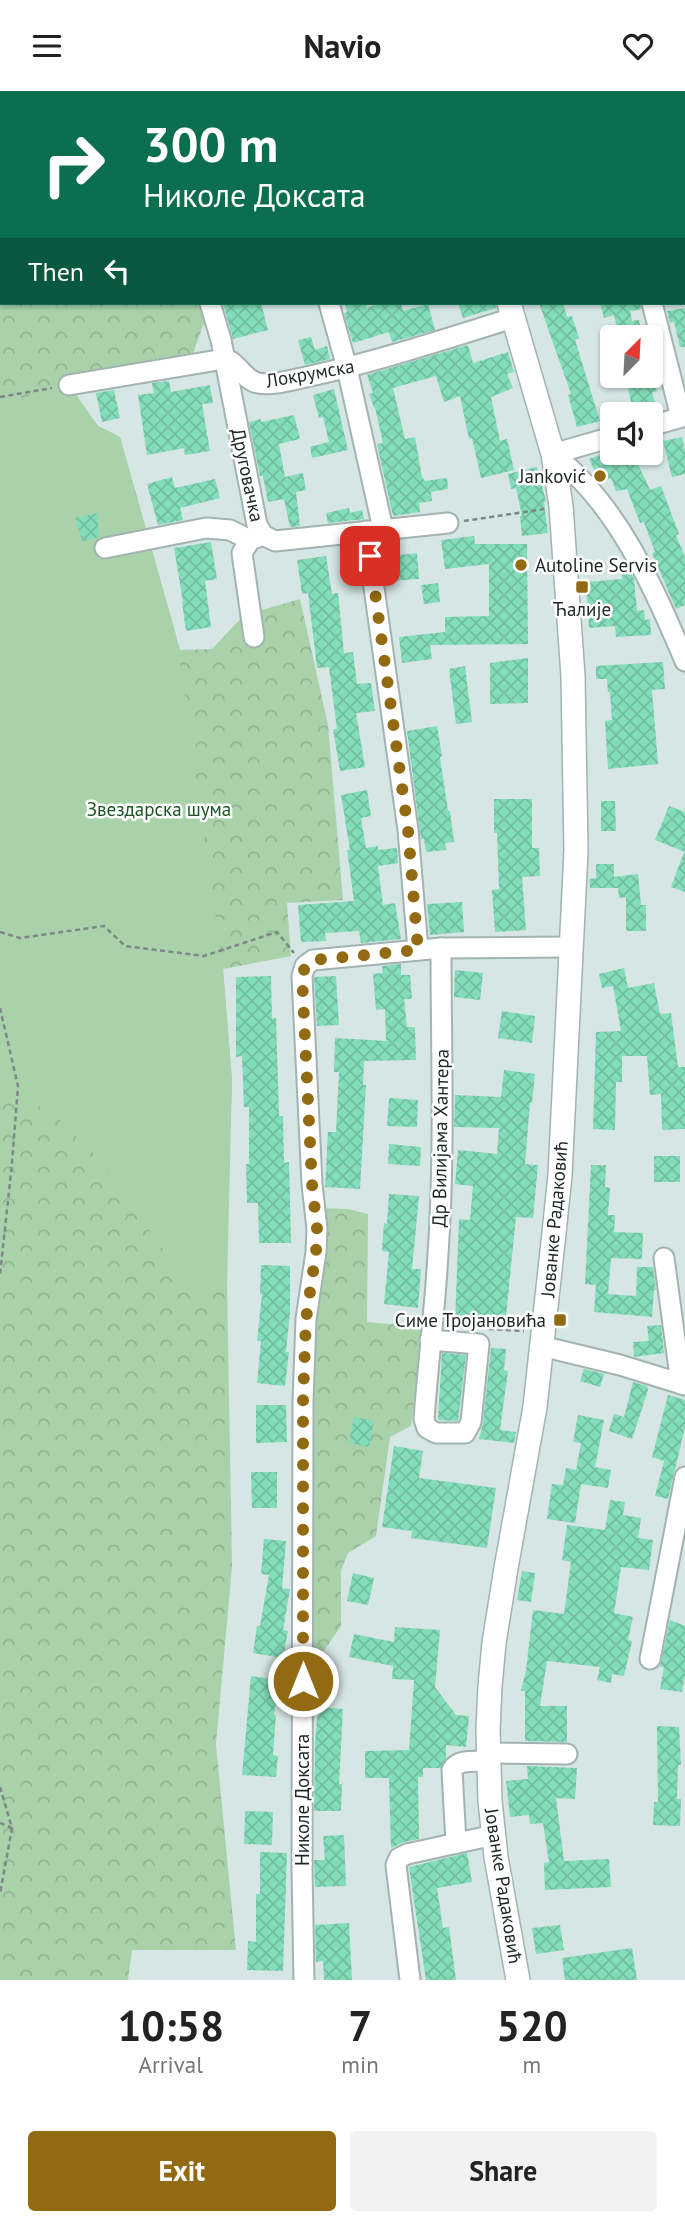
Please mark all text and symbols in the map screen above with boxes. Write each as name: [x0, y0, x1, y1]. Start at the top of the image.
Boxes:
text: Navio: [304, 25, 381, 67]
icon: menu: [28, 27, 66, 65]
icon: heart: [619, 27, 657, 65]
text: 300 m: [143, 112, 278, 176]
icon: right: [28, 119, 119, 210]
text: Николе Доксата: [143, 174, 366, 216]
icon: left: [98, 252, 136, 290]
text: Then: [28, 255, 84, 288]
north arrow: [600, 325, 663, 389]
map controls: [600, 325, 663, 465]
street label: Локрумска: [263, 353, 356, 393]
button: sound: [600, 402, 663, 465]
street label: Друговачка: [226, 426, 270, 524]
place label: Janković: [518, 464, 586, 488]
marker: Janković: [592, 468, 608, 484]
pin: [340, 526, 400, 586]
icon: arrive: [351, 537, 389, 575]
place label: Autoline Servis: [535, 553, 657, 577]
marker: Autoline Servis: [513, 557, 529, 573]
marker: Ћалије: [574, 579, 590, 595]
place label: Ћалије: [553, 597, 611, 621]
park label: Звездарска шума: [87, 797, 231, 821]
street label: Др Вилијама Хантера: [426, 1049, 454, 1227]
street label: Јованке Радаковић: [535, 1140, 573, 1299]
place label: Симе Тројановића: [395, 1308, 546, 1332]
marker: Симе Тројановића: [552, 1312, 568, 1328]
position arrow: [266, 1644, 340, 1718]
street label: Николе Доксата: [290, 1734, 314, 1866]
street label: Јованке Радаковић: [480, 1806, 528, 1965]
text: 10:58: [117, 1998, 224, 2053]
text: 7: [348, 1998, 372, 2053]
text: 520: [496, 1998, 568, 2053]
text: Arrival: [138, 2050, 203, 2079]
text: min: [341, 2050, 379, 2079]
text: m: [523, 2050, 541, 2079]
button: Exit: [28, 2131, 336, 2211]
button: Share: [350, 2131, 657, 2211]

